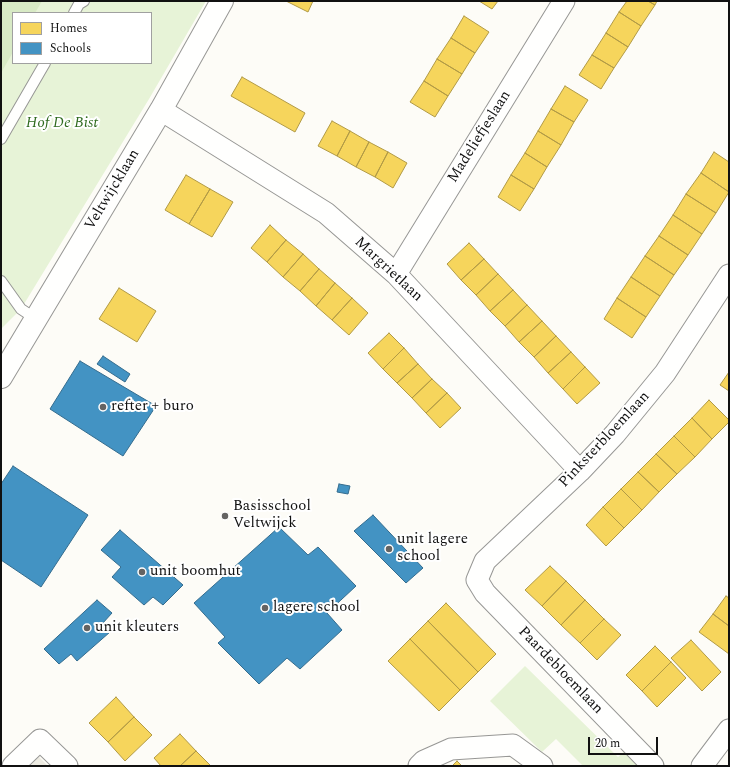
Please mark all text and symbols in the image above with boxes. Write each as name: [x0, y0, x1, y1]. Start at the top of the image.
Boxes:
legend: [12, 12, 152, 64]
text: Homes: [50, 19, 88, 38]
text: Schools: [50, 39, 91, 58]
street label: Madeliefjeslaan: [445, 88, 515, 186]
park label: Hof De Bist: [26, 115, 98, 133]
street label: Veltwijcklaan: [82, 146, 144, 234]
street label: Margrietlaan: [350, 234, 426, 306]
street label: Pinksterbloemlaan: [556, 388, 654, 492]
place label: refter + buro: [111, 398, 194, 416]
marker: refter + buro: [98, 402, 108, 412]
place label: Basisschool Veltwijck: [233, 498, 311, 533]
marker: Basisschool Veltwijck: [220, 511, 230, 521]
place label: unit lagere school: [397, 531, 468, 566]
marker: unit lagere school: [384, 544, 394, 554]
place label: unit boomhut: [150, 563, 241, 581]
marker: unit boomhut: [137, 567, 147, 577]
place label: lagere school: [273, 599, 360, 617]
marker: lagere school: [260, 603, 270, 613]
place label: unit kleuters: [95, 619, 179, 637]
marker: unit kleuters: [82, 623, 92, 633]
street label: Paardebloemlaan: [514, 624, 606, 718]
scale bar: [590, 729, 660, 755]
text: 20 m: [595, 734, 620, 753]

